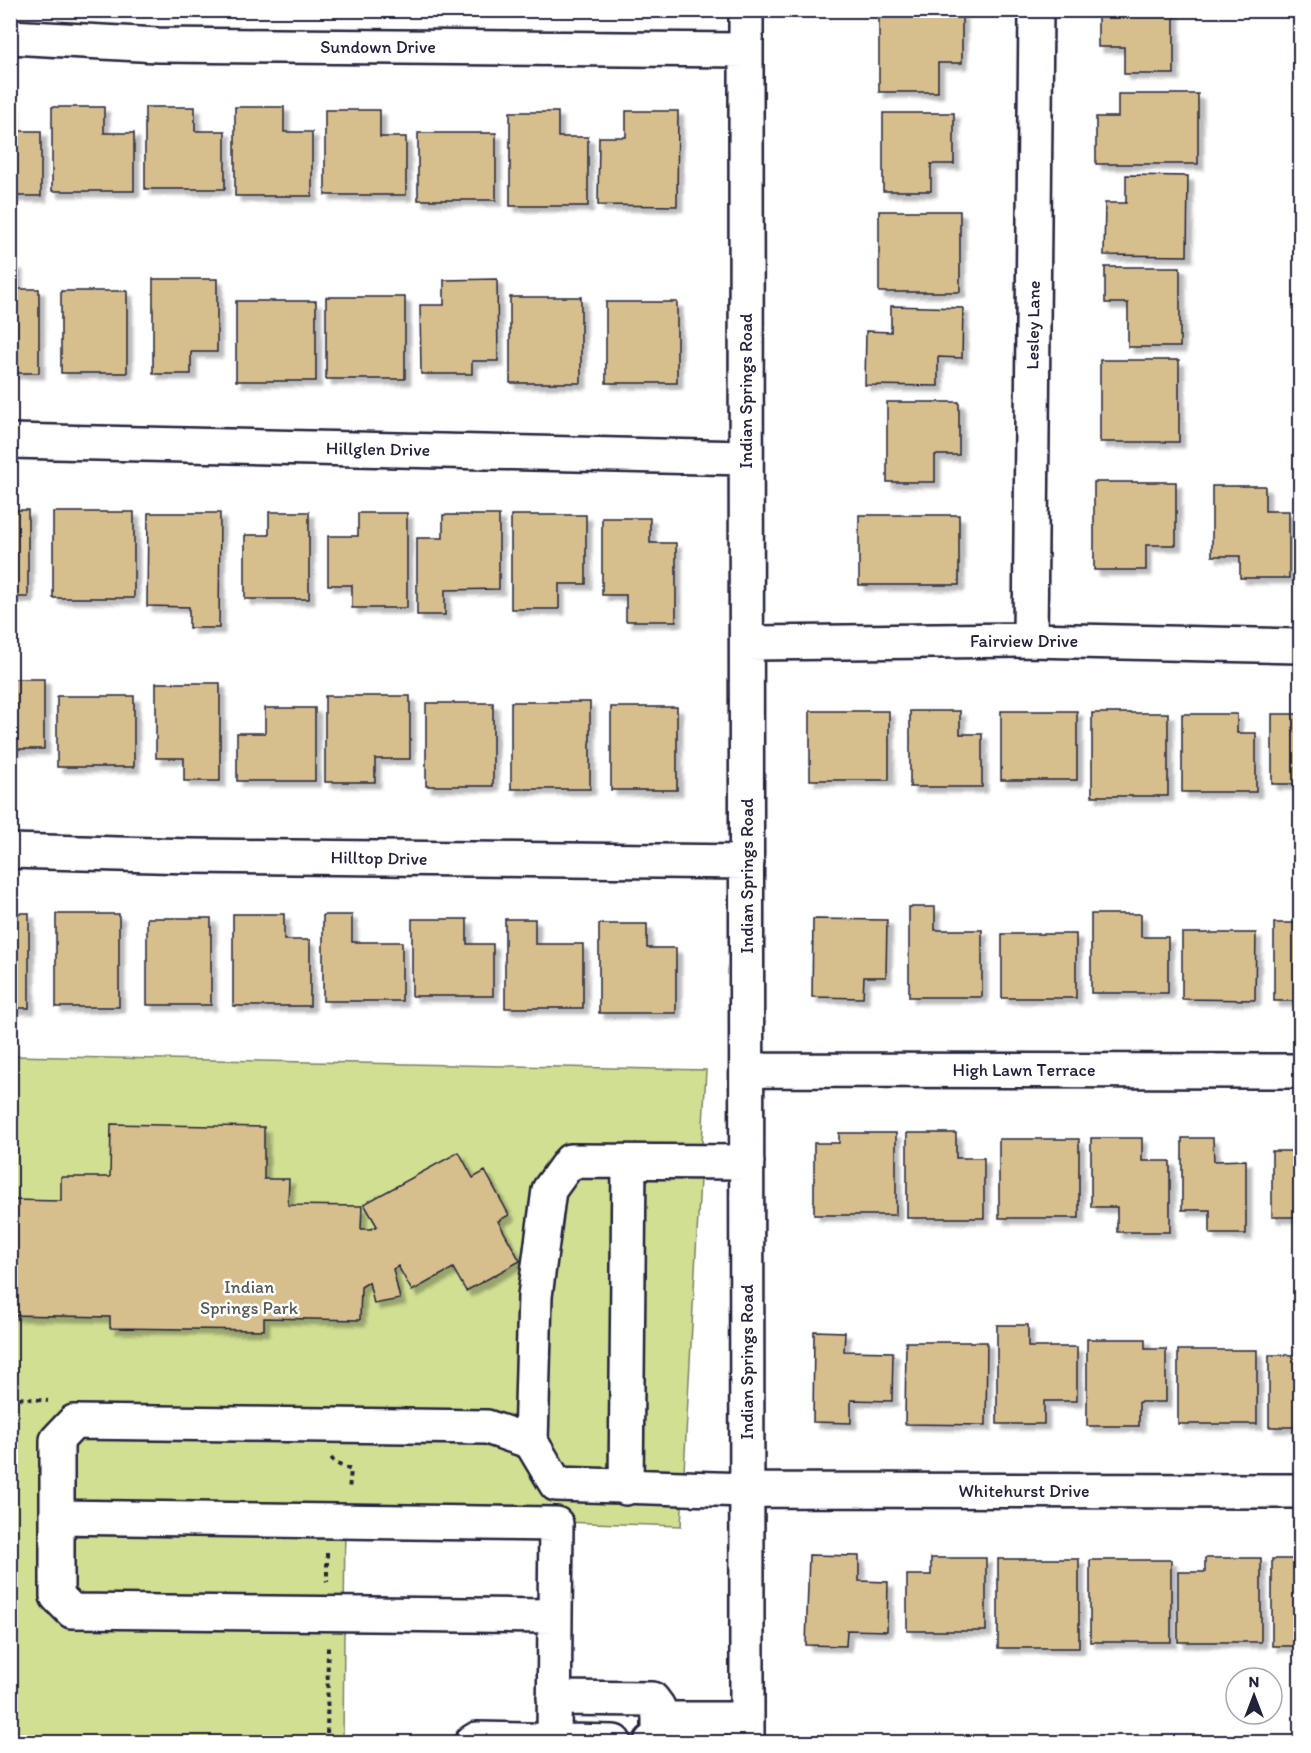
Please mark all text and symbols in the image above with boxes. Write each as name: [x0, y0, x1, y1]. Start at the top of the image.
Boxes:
street label: Sundown Drive: [320, 36, 436, 58]
street label: Lesley Lane: [1021, 280, 1045, 370]
street label: Indian Springs Road: [735, 313, 757, 469]
street label: Hillglen Drive: [326, 437, 430, 461]
street label: Fairview Drive: [970, 630, 1078, 652]
street label: Indian Springs Road: [736, 798, 758, 954]
street label: Hilltop Drive: [330, 846, 428, 870]
street label: High Lawn Terrace: [952, 1059, 1096, 1081]
park label: Indian Springs Park: [200, 1276, 299, 1319]
street label: Indian Springs Road: [736, 1284, 758, 1440]
street label: Whitehurst Drive: [958, 1480, 1090, 1502]
north arrow: [1224, 1666, 1284, 1726]
text: N: [1249, 1672, 1259, 1691]

